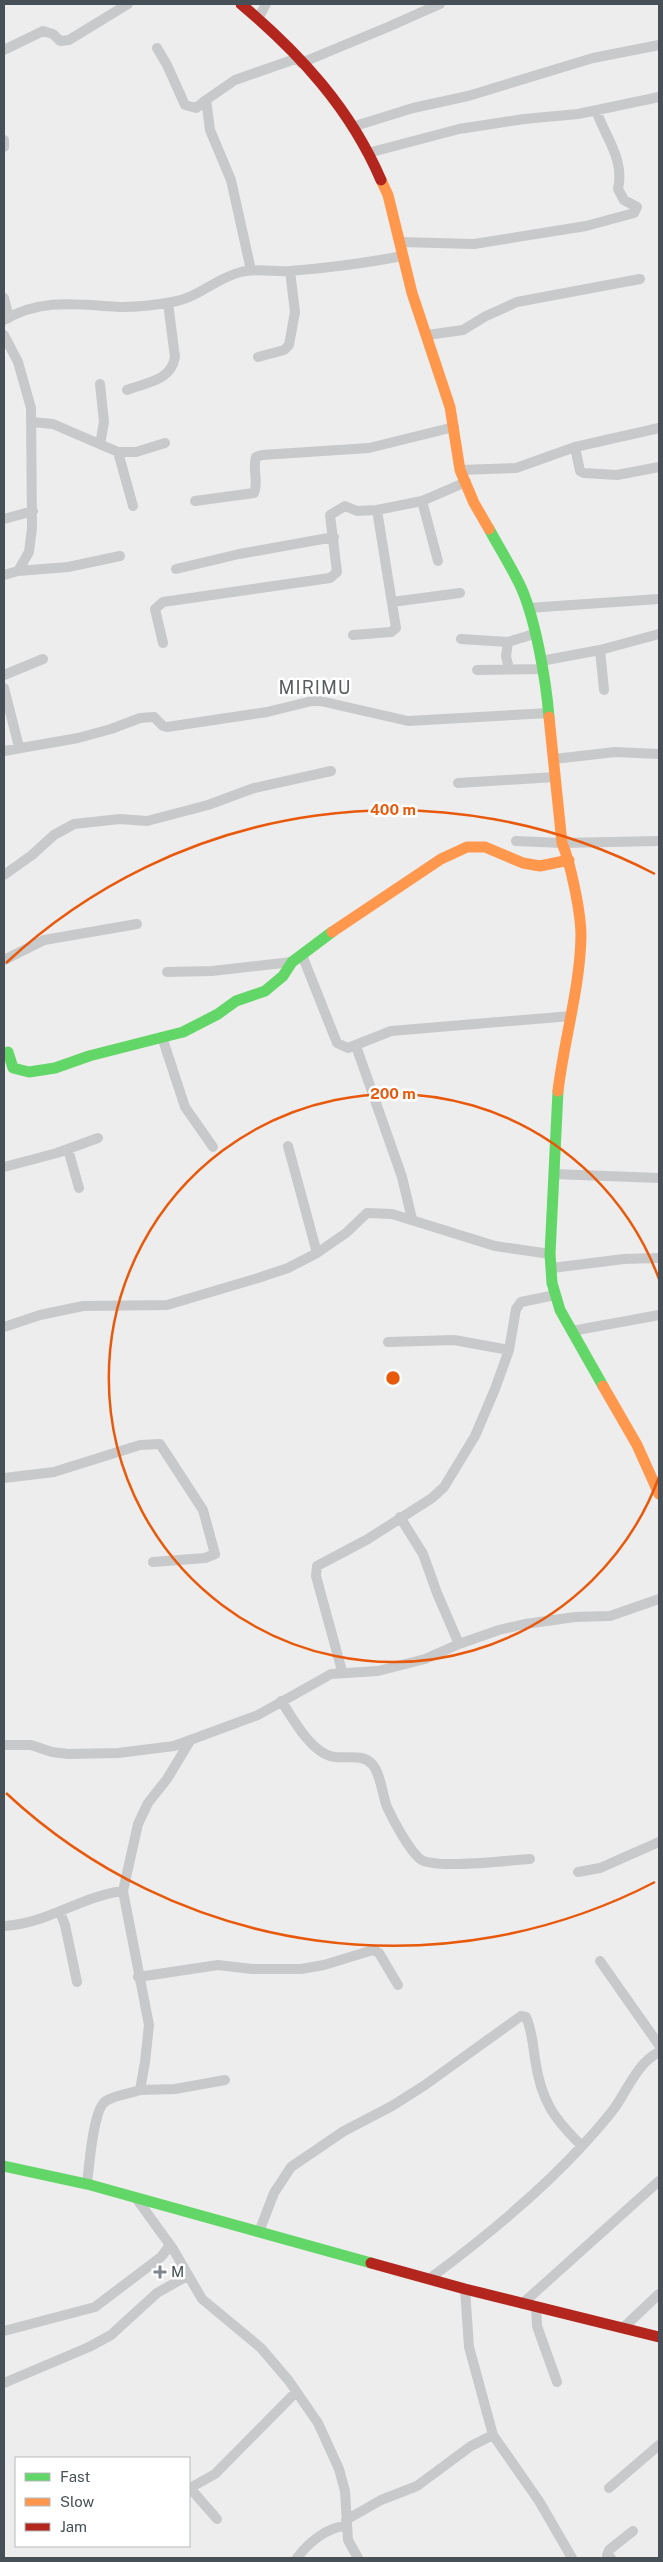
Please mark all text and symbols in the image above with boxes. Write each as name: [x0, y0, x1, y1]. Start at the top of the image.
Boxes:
district label: MIRIMU: [279, 677, 351, 698]
text: 400 m: [370, 801, 416, 818]
text: 200 m: [370, 1085, 416, 1102]
centre of rings: [384, 1369, 402, 1387]
place label: M: [171, 2263, 184, 2280]
marker: M: [153, 2265, 167, 2279]
legend: [15, 2457, 190, 2547]
text: Fast: [60, 2468, 90, 2485]
text: Slow: [60, 2493, 95, 2510]
text: Jam: [60, 2518, 87, 2535]

